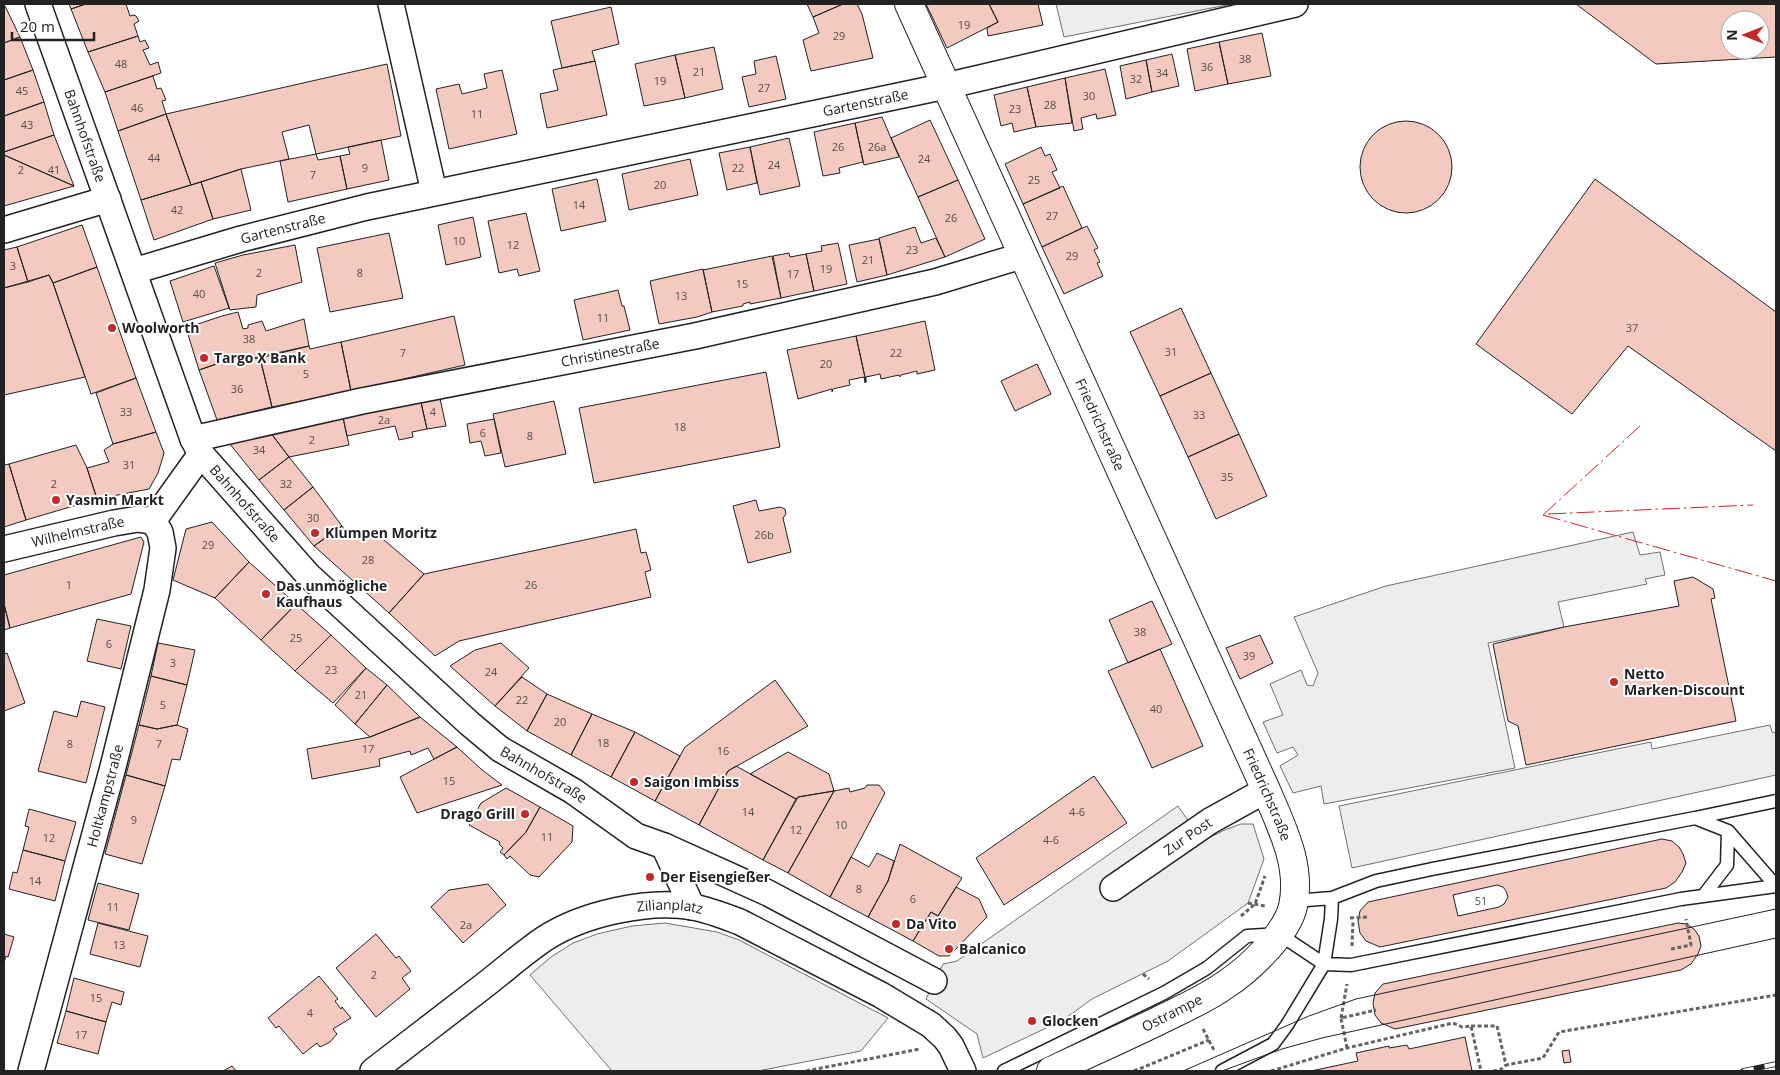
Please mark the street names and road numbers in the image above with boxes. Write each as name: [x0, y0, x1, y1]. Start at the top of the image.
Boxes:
street label: Gartenstraße: [821, 84, 910, 121]
street label: Bahnhofstraße: [60, 87, 111, 185]
street label: Gartenstraße: [238, 208, 327, 248]
street label: Christinestraße: [559, 333, 661, 371]
street label: Friedrichstraße: [1071, 375, 1130, 474]
street label: Bahnhofstraße: [206, 460, 285, 546]
street label: Wilhelmstraße: [30, 511, 126, 551]
street label: Bahnhofstraße: [497, 741, 591, 807]
street label: Holtkampstraße: [82, 742, 127, 849]
street label: Friedrichstraße: [1239, 745, 1296, 843]
street label: Zur Post: [1160, 813, 1215, 859]
street label: Zilianplatz: [635, 895, 705, 918]
street label: Ostrampe: [1138, 989, 1205, 1036]

